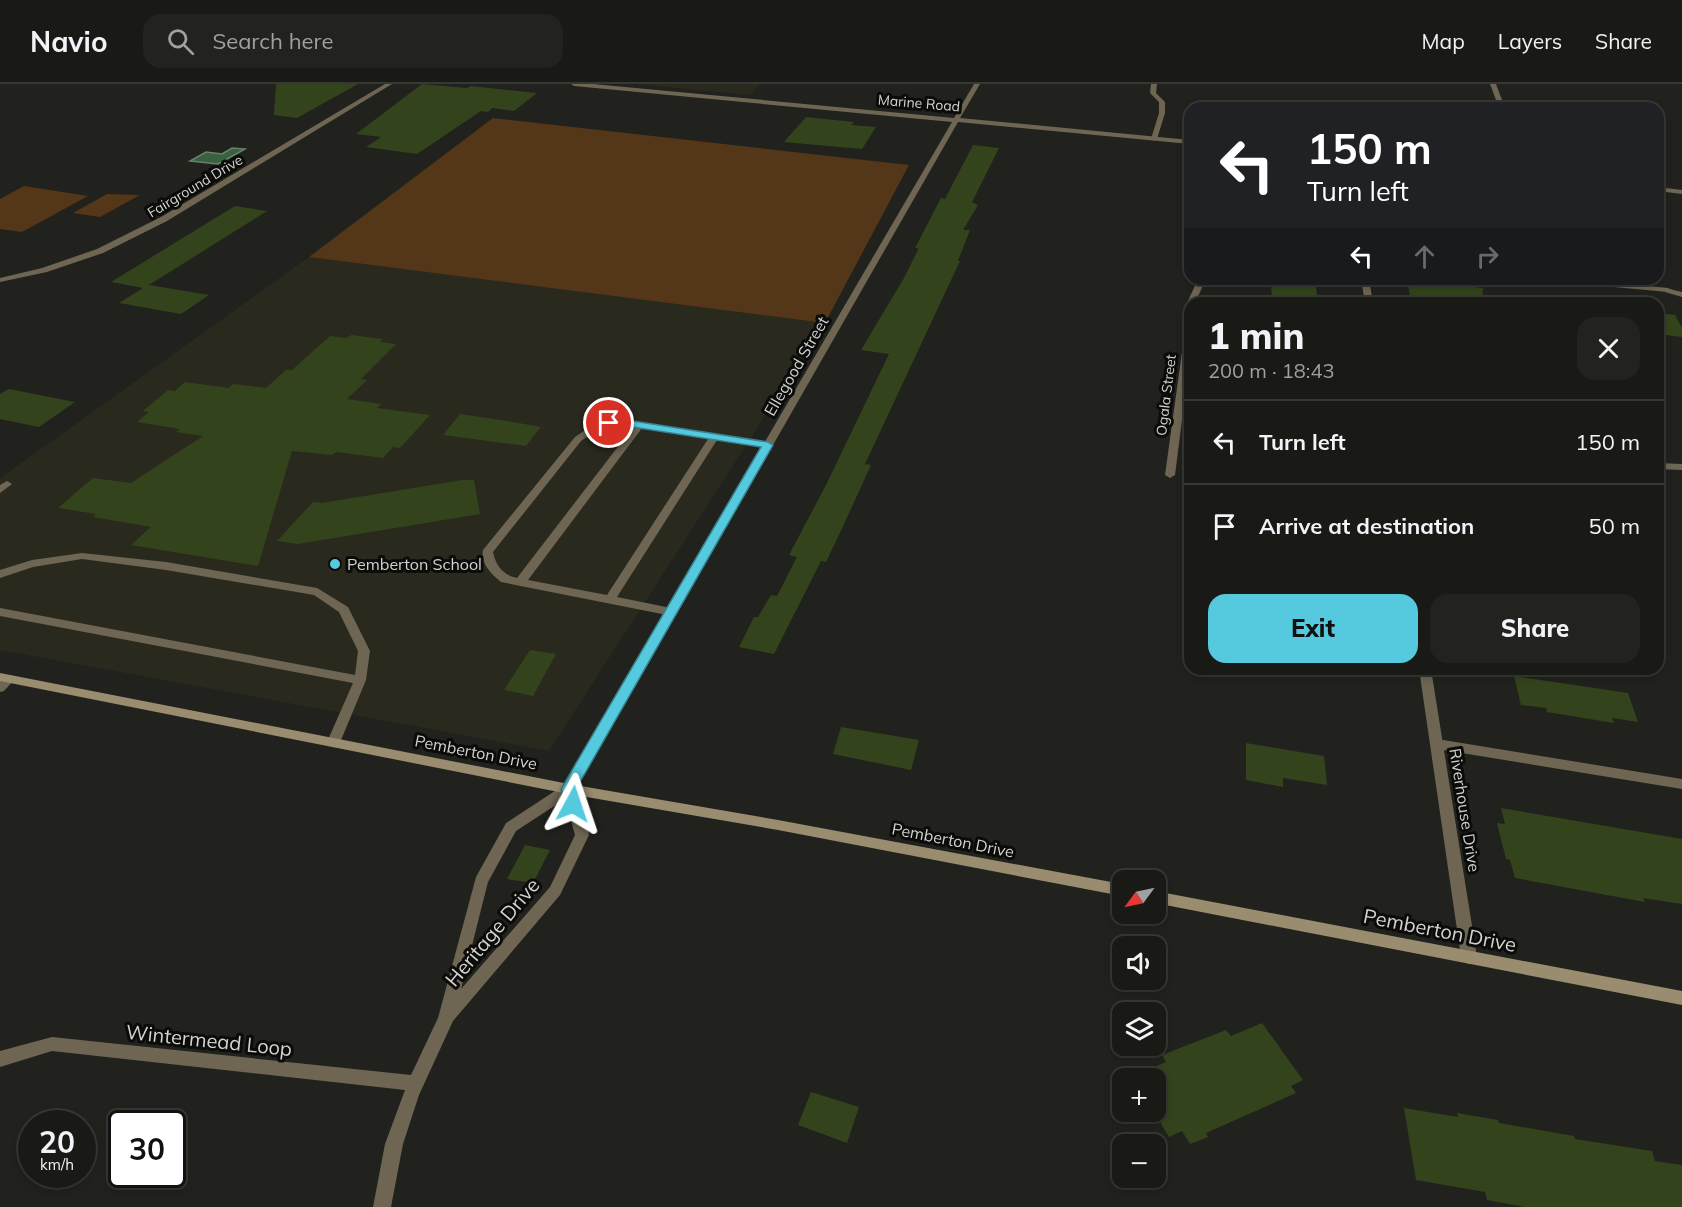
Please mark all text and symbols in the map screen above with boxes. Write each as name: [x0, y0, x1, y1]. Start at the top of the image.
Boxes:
search box: [143, 14, 563, 68]
text: Navio: [30, 24, 107, 59]
icon: search: [164, 25, 197, 58]
text: Search here: [212, 27, 333, 55]
text: Map: [1422, 28, 1465, 54]
text: Layers: [1498, 28, 1562, 54]
text: Share: [1595, 28, 1652, 54]
street label: Marine Road: [877, 90, 961, 116]
text: 150 m: [1307, 122, 1432, 175]
icon: left: [1208, 126, 1286, 204]
street label: Fairground Drive: [144, 150, 246, 222]
text: Turn left: [1307, 174, 1409, 208]
icon: left: [1345, 240, 1378, 273]
icon: ahead: [1408, 240, 1441, 273]
icon: right: [1471, 240, 1504, 273]
street label: Ellegood Street: [759, 312, 833, 419]
text: 1 min: [1208, 313, 1304, 358]
button: close: [1577, 317, 1640, 380]
street label: Ogala Street: [1152, 353, 1180, 437]
text: 200 m · 18:43: [1208, 358, 1334, 383]
pin: [583, 397, 634, 448]
icon: arrive: [592, 406, 625, 439]
icon: left: [1208, 426, 1241, 459]
text: Turn left: [1259, 428, 1346, 456]
text: 150 m: [1575, 428, 1640, 456]
icon: arrive: [1208, 510, 1241, 543]
text: Arrive at destination: [1259, 512, 1474, 540]
text: 50 m: [1589, 512, 1640, 540]
place label: Pemberton School: [347, 554, 482, 574]
marker: Pemberton School: [328, 557, 342, 571]
button: Exit: [1208, 594, 1418, 663]
button: Share: [1430, 594, 1640, 663]
street label: Pemberton Drive: [413, 730, 539, 774]
street label: Riverhouse Drive: [1445, 747, 1485, 873]
position arrow: [541, 772, 605, 836]
street label: Pemberton Drive: [890, 818, 1016, 862]
north arrow: [1112, 870, 1166, 924]
map controls: [1112, 870, 1166, 1188]
street label: Heritage Drive: [439, 873, 545, 991]
street label: Pemberton Drive: [1361, 903, 1519, 957]
button: sound: [1112, 936, 1166, 990]
button: layers: [1112, 1002, 1166, 1056]
street label: Wintermead Loop: [125, 1019, 293, 1061]
button: +: [1112, 1068, 1166, 1122]
speed limit sign: 30: [108, 1110, 186, 1188]
text: 20: [39, 1123, 75, 1161]
button: −: [1112, 1134, 1166, 1188]
text: km/h: [40, 1155, 74, 1174]

